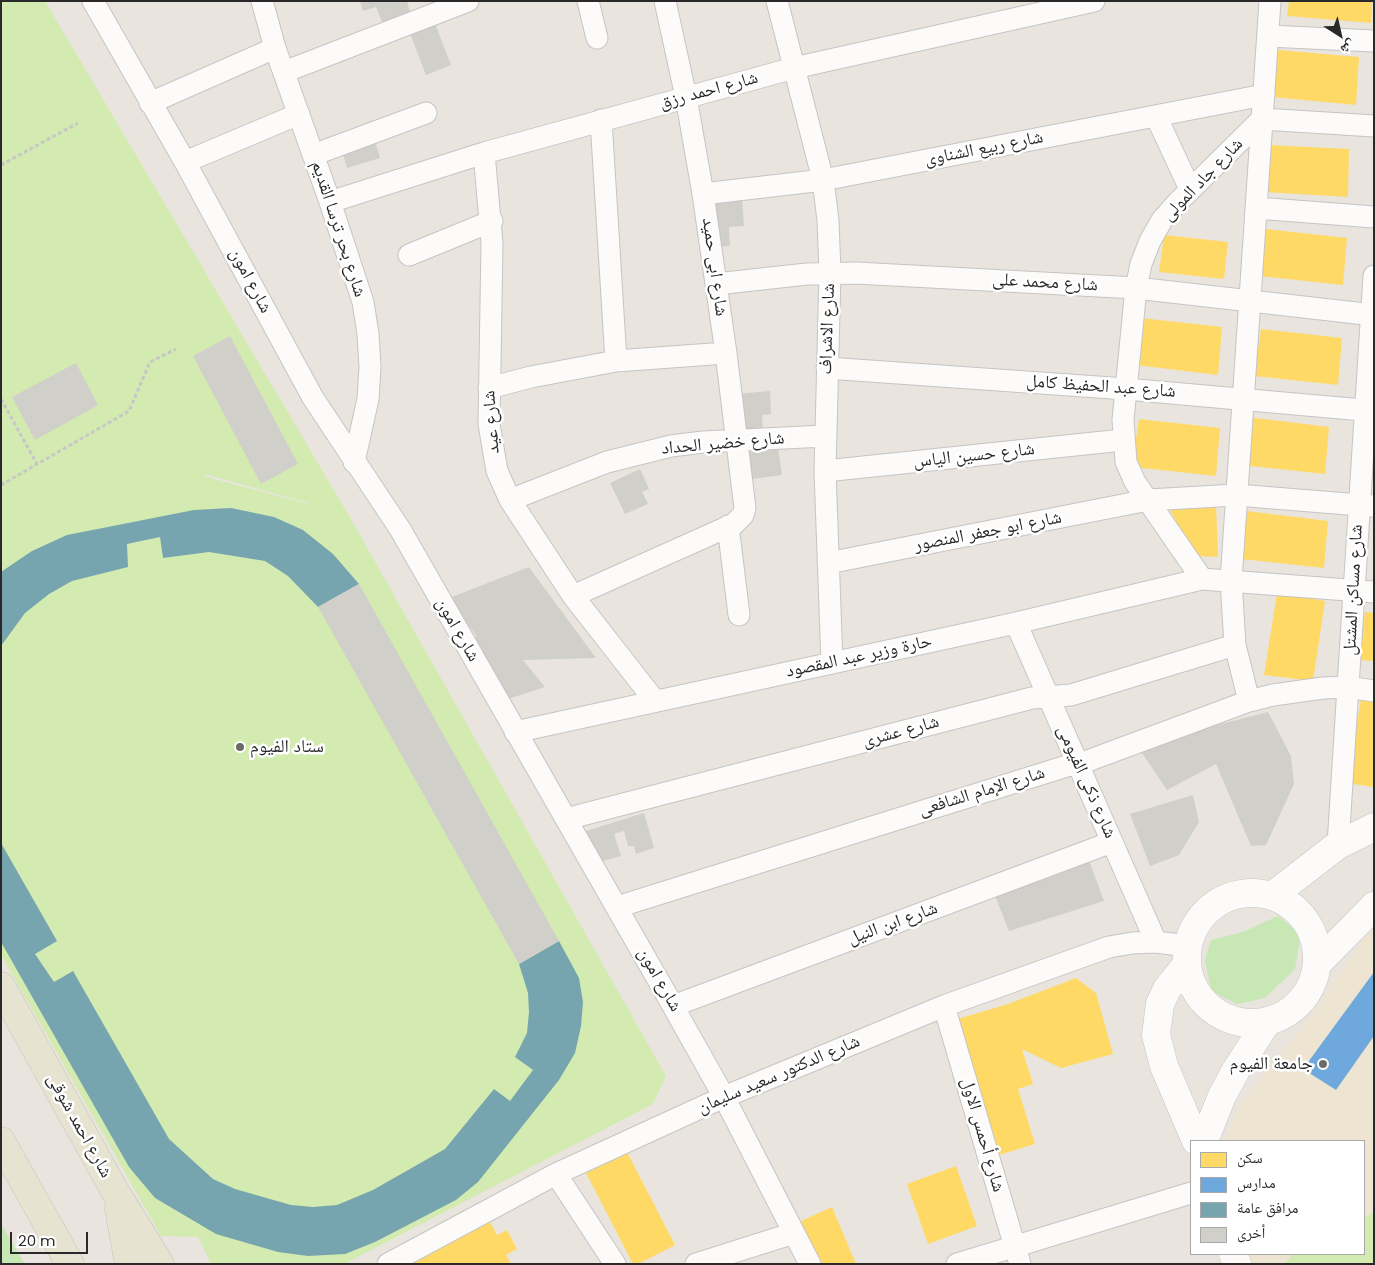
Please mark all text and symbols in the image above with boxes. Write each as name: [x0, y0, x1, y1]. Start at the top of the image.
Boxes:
north arrow: [1315, 10, 1365, 60]
text: ش: [1337, 35, 1360, 60]
street label: شارع احمد رزق: [657, 67, 761, 115]
street label: شارع ربيع الشناوى: [923, 127, 1045, 171]
street label: شارع جاد المولى: [1158, 134, 1248, 226]
street label: شارع بحر ترسا القديم: [306, 158, 370, 300]
street label: شارع ابى حميد: [696, 216, 732, 318]
street label: شارع امون: [224, 245, 276, 317]
street label: شارع محمد على: [992, 269, 1098, 297]
street label: شارع الاشراف: [816, 283, 840, 375]
street label: شارع عبد الحفيظ كامل: [1025, 371, 1177, 403]
street label: شارع عيد: [479, 390, 505, 454]
street label: شارع خضير الحداد: [661, 428, 785, 460]
street label: شارع حسين الياس: [912, 439, 1036, 473]
street label: شارع ابو جعفر المنصور: [913, 507, 1063, 557]
street label: شارع مساكن المشتل: [1340, 524, 1368, 656]
street label: شارع امون: [430, 594, 484, 666]
street label: حارة وزير عبد المقصود: [784, 631, 934, 683]
street label: شارع عشرى: [860, 711, 942, 753]
street label: شارع ذكى الفيومى: [1051, 722, 1121, 842]
place label: ستاد الفيوم: [250, 736, 324, 758]
marker: ستاد الفيوم: [234, 741, 246, 753]
street label: شارع الإمام الشافعى: [916, 763, 1048, 821]
street label: شارع ابن النيل: [845, 898, 941, 950]
street label: شارع امون: [632, 944, 686, 1016]
street label: شارع الدكتور سعيد سليمان: [695, 1031, 863, 1119]
place label: جامعة الفيوم: [1230, 1053, 1313, 1075]
marker: جامعة الفيوم: [1317, 1058, 1329, 1070]
street label: شارع احمد شوقى: [42, 1070, 116, 1182]
street label: شارع أحمس الاول: [955, 1075, 1009, 1195]
legend: [1190, 1140, 1365, 1255]
text: سكن: [1237, 1147, 1263, 1168]
text: مدارس: [1237, 1172, 1276, 1193]
text: مرافق عامة: [1237, 1197, 1298, 1218]
scale bar: [12, 1222, 90, 1254]
text: أخرى: [1237, 1222, 1265, 1243]
text: 20 m: [18, 1230, 56, 1251]

